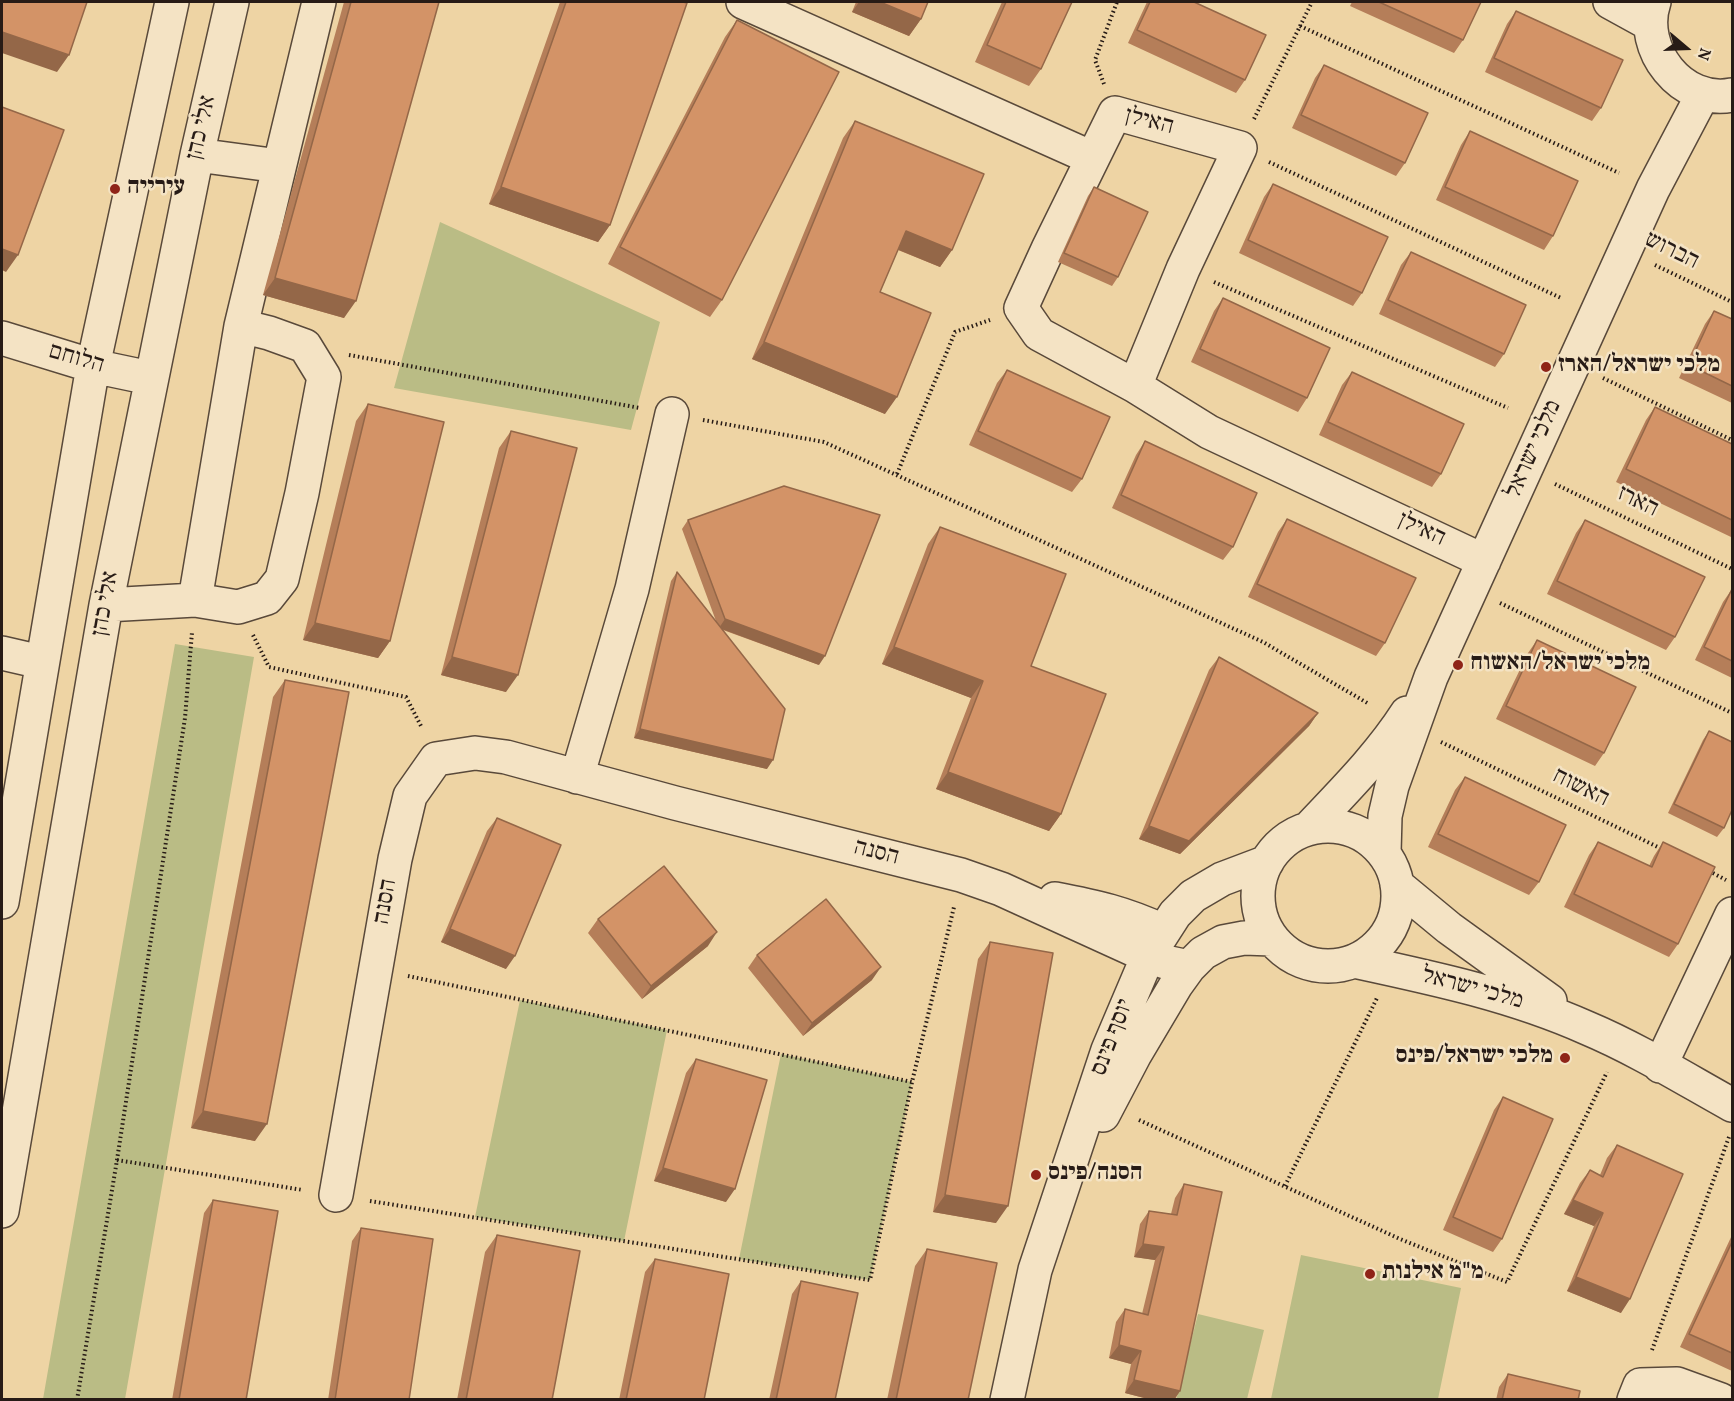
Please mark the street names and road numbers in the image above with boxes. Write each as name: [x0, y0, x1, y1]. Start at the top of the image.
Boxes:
street label: אלי כהן: [182, 93, 224, 163]
street label: האילן: [1122, 103, 1176, 143]
street label: הברוש: [1639, 227, 1703, 277]
street label: הלוחם: [45, 338, 107, 382]
street label: מלכי ישראל: [1501, 396, 1569, 504]
street label: הארז: [1612, 481, 1662, 525]
street label: האילן: [1393, 508, 1449, 554]
street label: אלי כהן: [87, 569, 127, 639]
street label: האשוח: [1547, 763, 1613, 815]
street label: הסנה: [850, 835, 902, 873]
street label: הסנה: [369, 877, 405, 927]
street label: מלכי ישראל: [1418, 963, 1526, 1017]
street label: יוסף פינס: [1086, 996, 1142, 1080]

